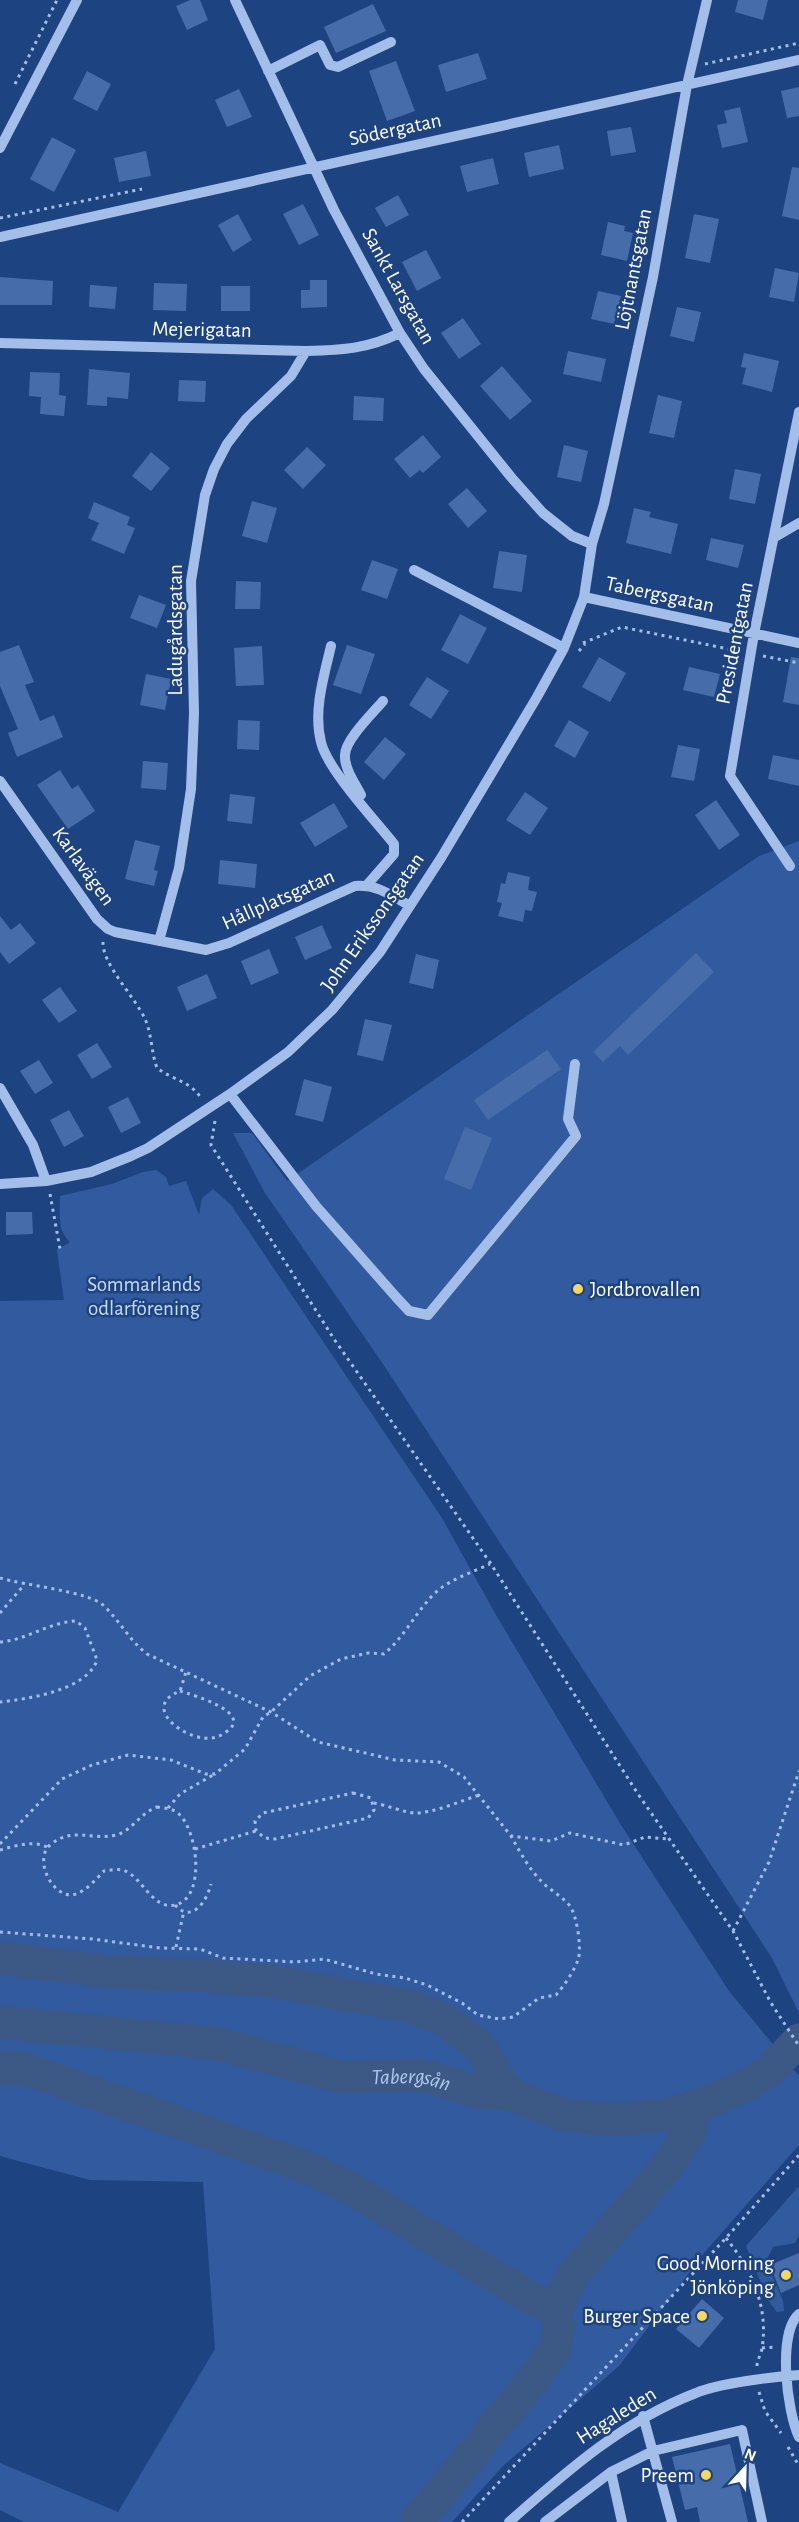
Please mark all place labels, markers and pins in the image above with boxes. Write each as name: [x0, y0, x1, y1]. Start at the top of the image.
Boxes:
place label: Jordbrovallen: [590, 1279, 700, 1300]
marker: Jordbrovallen: [571, 1282, 585, 1296]
place label: Good Morning Jönköping: [657, 2253, 775, 2298]
marker: Good Morning Jönköping: [779, 2268, 793, 2282]
place label: Burger Space: [583, 2306, 690, 2327]
marker: Burger Space: [695, 2309, 709, 2323]
place label: Preem: [640, 2465, 694, 2486]
marker: Preem: [699, 2468, 713, 2482]

